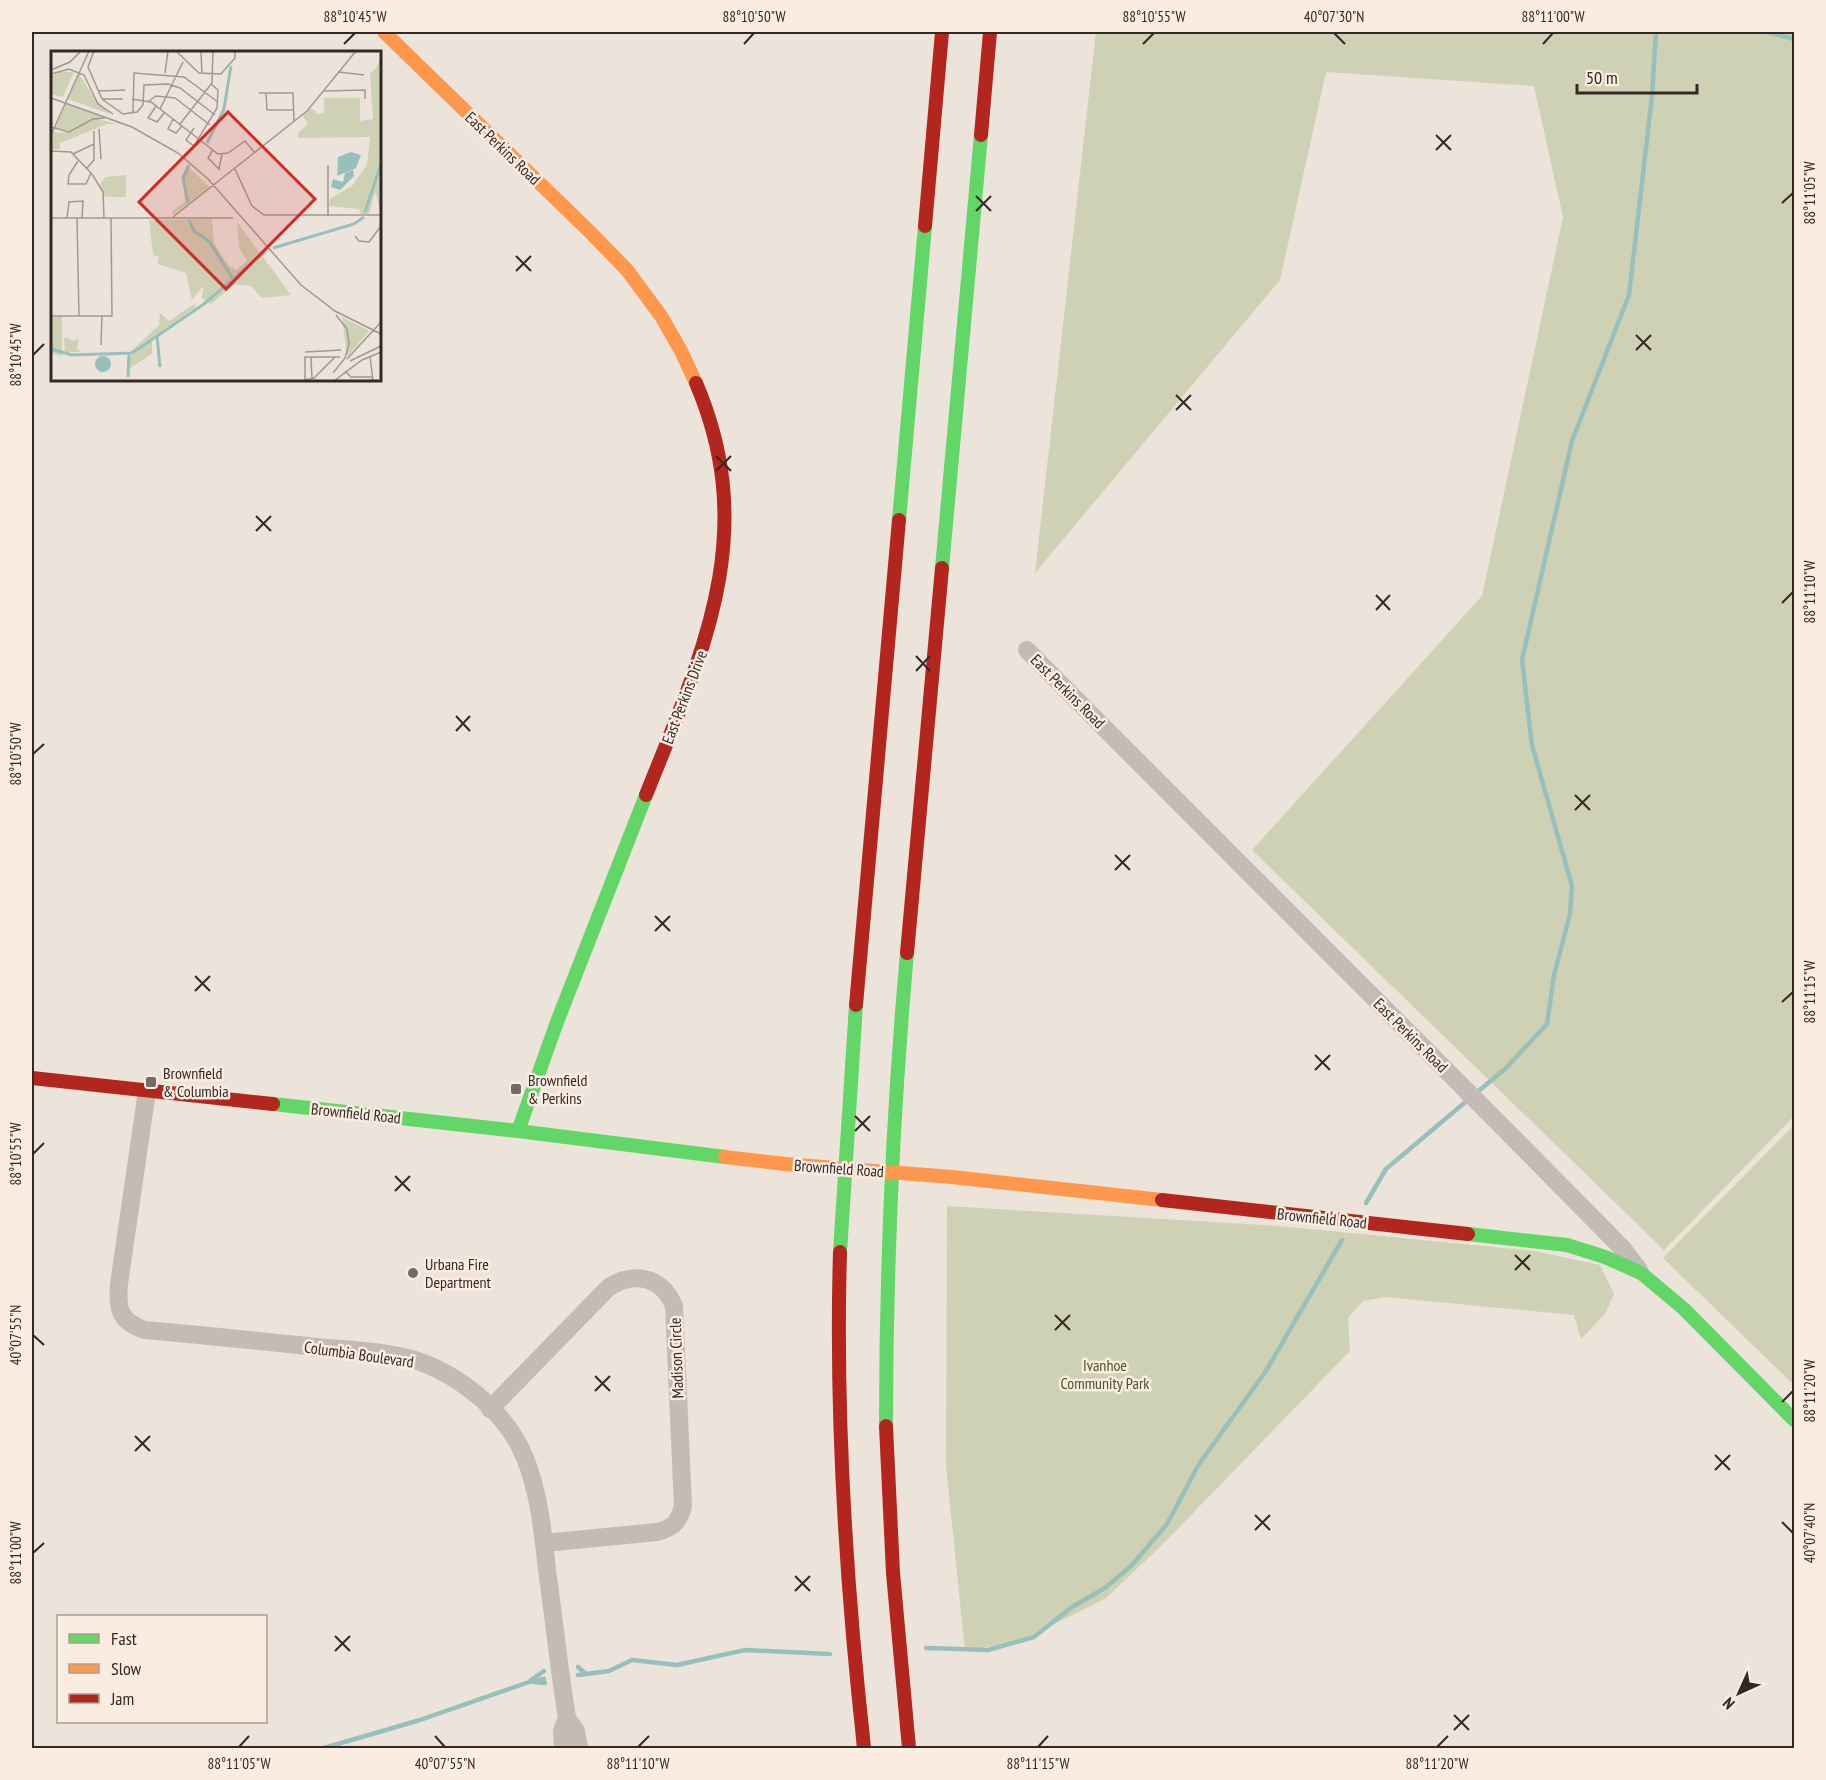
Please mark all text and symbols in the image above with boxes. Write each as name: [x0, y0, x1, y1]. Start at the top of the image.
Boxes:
text: 88°10'45"W: [323, 7, 387, 26]
text: 88°10'50"W: [722, 7, 786, 26]
text: 88°10'55"W: [1122, 7, 1186, 26]
text: 40°07'30"N: [1304, 7, 1364, 26]
text: 88°11'00"W: [1521, 7, 1585, 26]
inset map: [51, 51, 381, 381]
scale bar: [1577, 57, 1697, 95]
text: 50 m: [1586, 66, 1618, 89]
street label: East Perkins Road: [461, 107, 545, 189]
text: 88°11'05"W: [1800, 161, 1819, 225]
text: 88°10'45"W: [6, 323, 25, 387]
text: 88°11'10"W: [1800, 560, 1819, 624]
street label: East Perkins Drive: [657, 647, 711, 747]
street label: East Perkins Road: [1027, 650, 1109, 732]
text: 88°10'50"W: [6, 722, 25, 786]
text: 88°11'15"W: [1800, 960, 1819, 1024]
street label: East Perkins Road: [1370, 994, 1452, 1076]
place label: Brownfield & Columbia: [163, 1063, 229, 1101]
place label: Brownfield & Perkins: [528, 1070, 587, 1108]
marker: Brownfield & Columbia: [144, 1075, 158, 1089]
marker: Brownfield & Perkins: [509, 1082, 523, 1096]
street label: Brownfield Road: [310, 1098, 402, 1128]
text: 88°10'55"W: [6, 1122, 25, 1186]
street label: Brownfield Road: [793, 1155, 885, 1181]
street label: Brownfield Road: [1276, 1203, 1368, 1233]
place label: Urbana Fire Department: [425, 1254, 492, 1292]
marker: Urbana Fire Department: [406, 1266, 420, 1280]
text: 40°07'55"N: [6, 1305, 25, 1365]
street label: Madison Circle: [665, 1317, 687, 1399]
street label: Columbia Boulevard: [303, 1336, 415, 1372]
park label: Ivanhoe Community Park: [1060, 1355, 1150, 1393]
text: 88°11'20"W: [1800, 1359, 1819, 1423]
text: 40°07'40"N: [1800, 1503, 1819, 1563]
text: 88°11'00"W: [6, 1521, 25, 1585]
legend: [57, 1615, 267, 1723]
text: Fast: [111, 1627, 137, 1650]
text: Slow: [111, 1657, 142, 1680]
north arrow: [1709, 1663, 1769, 1723]
text: Jam: [110, 1687, 134, 1710]
text: N: [1718, 1693, 1739, 1714]
text: 88°11'05"W: [207, 1754, 271, 1773]
text: 40°07'55"N: [415, 1754, 475, 1773]
text: 88°11'10"W: [606, 1754, 670, 1773]
text: 88°11'15"W: [1006, 1754, 1070, 1773]
text: 88°11'20"W: [1405, 1754, 1469, 1773]

